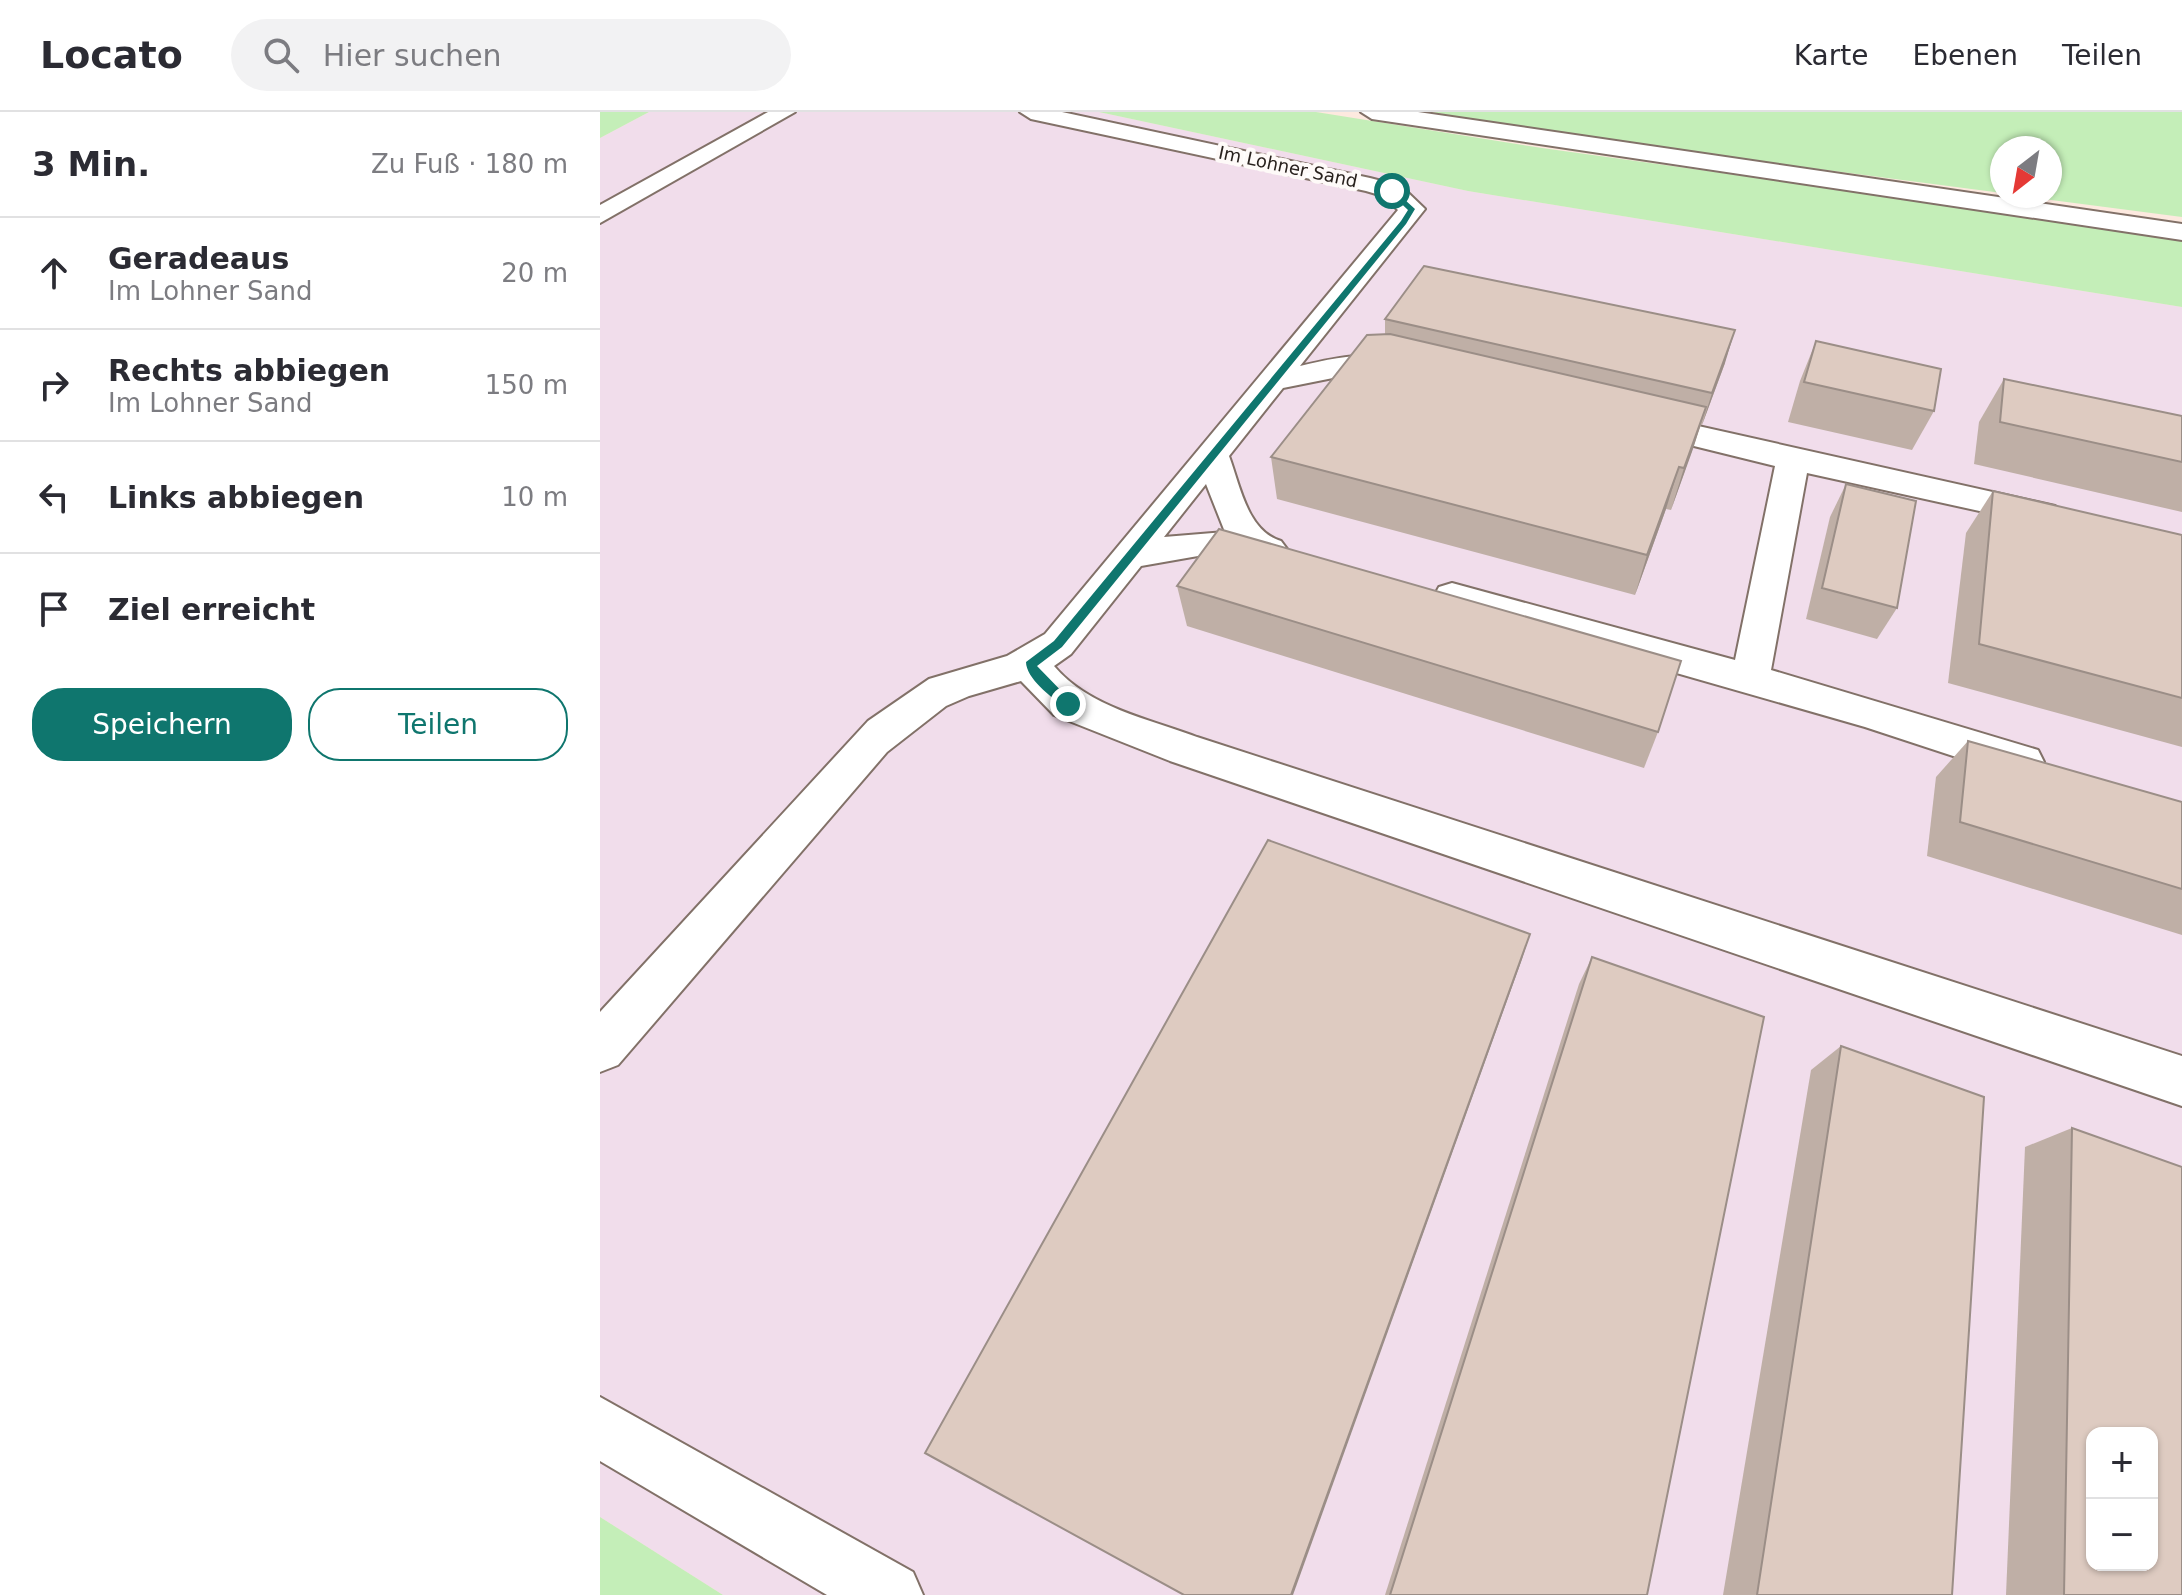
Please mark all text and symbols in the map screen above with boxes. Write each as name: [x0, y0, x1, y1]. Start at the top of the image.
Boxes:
search box: [231, 19, 791, 91]
text: Locato: [40, 33, 183, 77]
icon: search: [259, 33, 303, 77]
text: Hier suchen: [323, 38, 502, 73]
text: Karte: [1794, 39, 1868, 72]
text: Ebenen: [1912, 39, 2018, 72]
text: Teilen: [2062, 39, 2142, 72]
north arrow: [1990, 136, 2062, 208]
street label: Im Lohner Sand: [1217, 142, 1360, 192]
text: 3 Min.: [32, 144, 150, 184]
text: Zu Fuß · 180 m: [371, 149, 568, 179]
route start: [1374, 173, 1410, 209]
text: Geradeaus: [108, 241, 289, 276]
icon: ahead: [32, 251, 76, 295]
text: 20 m: [501, 258, 568, 288]
text: Im Lohner Sand: [108, 276, 313, 306]
text: Rechts abbiegen: [108, 353, 390, 388]
icon: right: [32, 363, 76, 407]
text: 150 m: [485, 370, 568, 400]
text: Im Lohner Sand: [108, 388, 313, 418]
icon: left: [32, 475, 76, 519]
text: Links abbiegen: [108, 480, 364, 515]
text: 10 m: [501, 482, 568, 512]
icon: arrive: [32, 587, 76, 631]
text: Ziel erreicht: [108, 592, 315, 627]
route end: [1050, 686, 1086, 722]
button: Speichern: [32, 688, 292, 761]
button: Teilen: [308, 688, 568, 761]
map controls: [2086, 1427, 2158, 1571]
button: +: [2086, 1427, 2158, 1499]
button: −: [2086, 1499, 2158, 1571]

